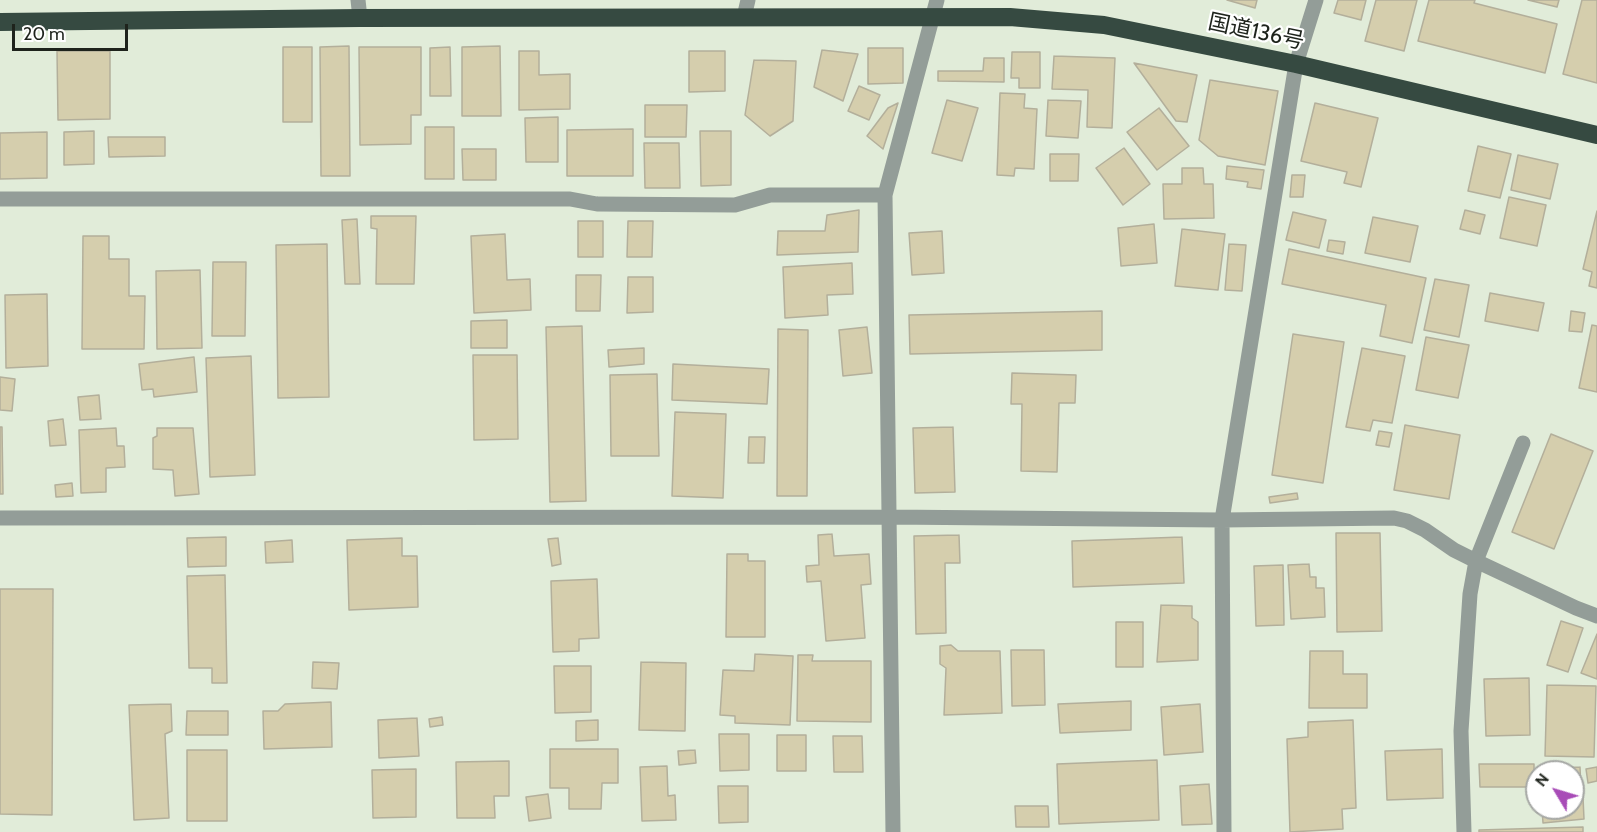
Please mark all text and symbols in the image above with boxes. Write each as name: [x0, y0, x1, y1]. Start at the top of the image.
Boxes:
street label: 国道136号: [1206, 9, 1306, 55]
scale bar: [15, 12, 130, 50]
text: 20 m: [23, 23, 65, 45]
north arrow: [1525, 760, 1585, 820]
text: N: [1531, 770, 1553, 790]

